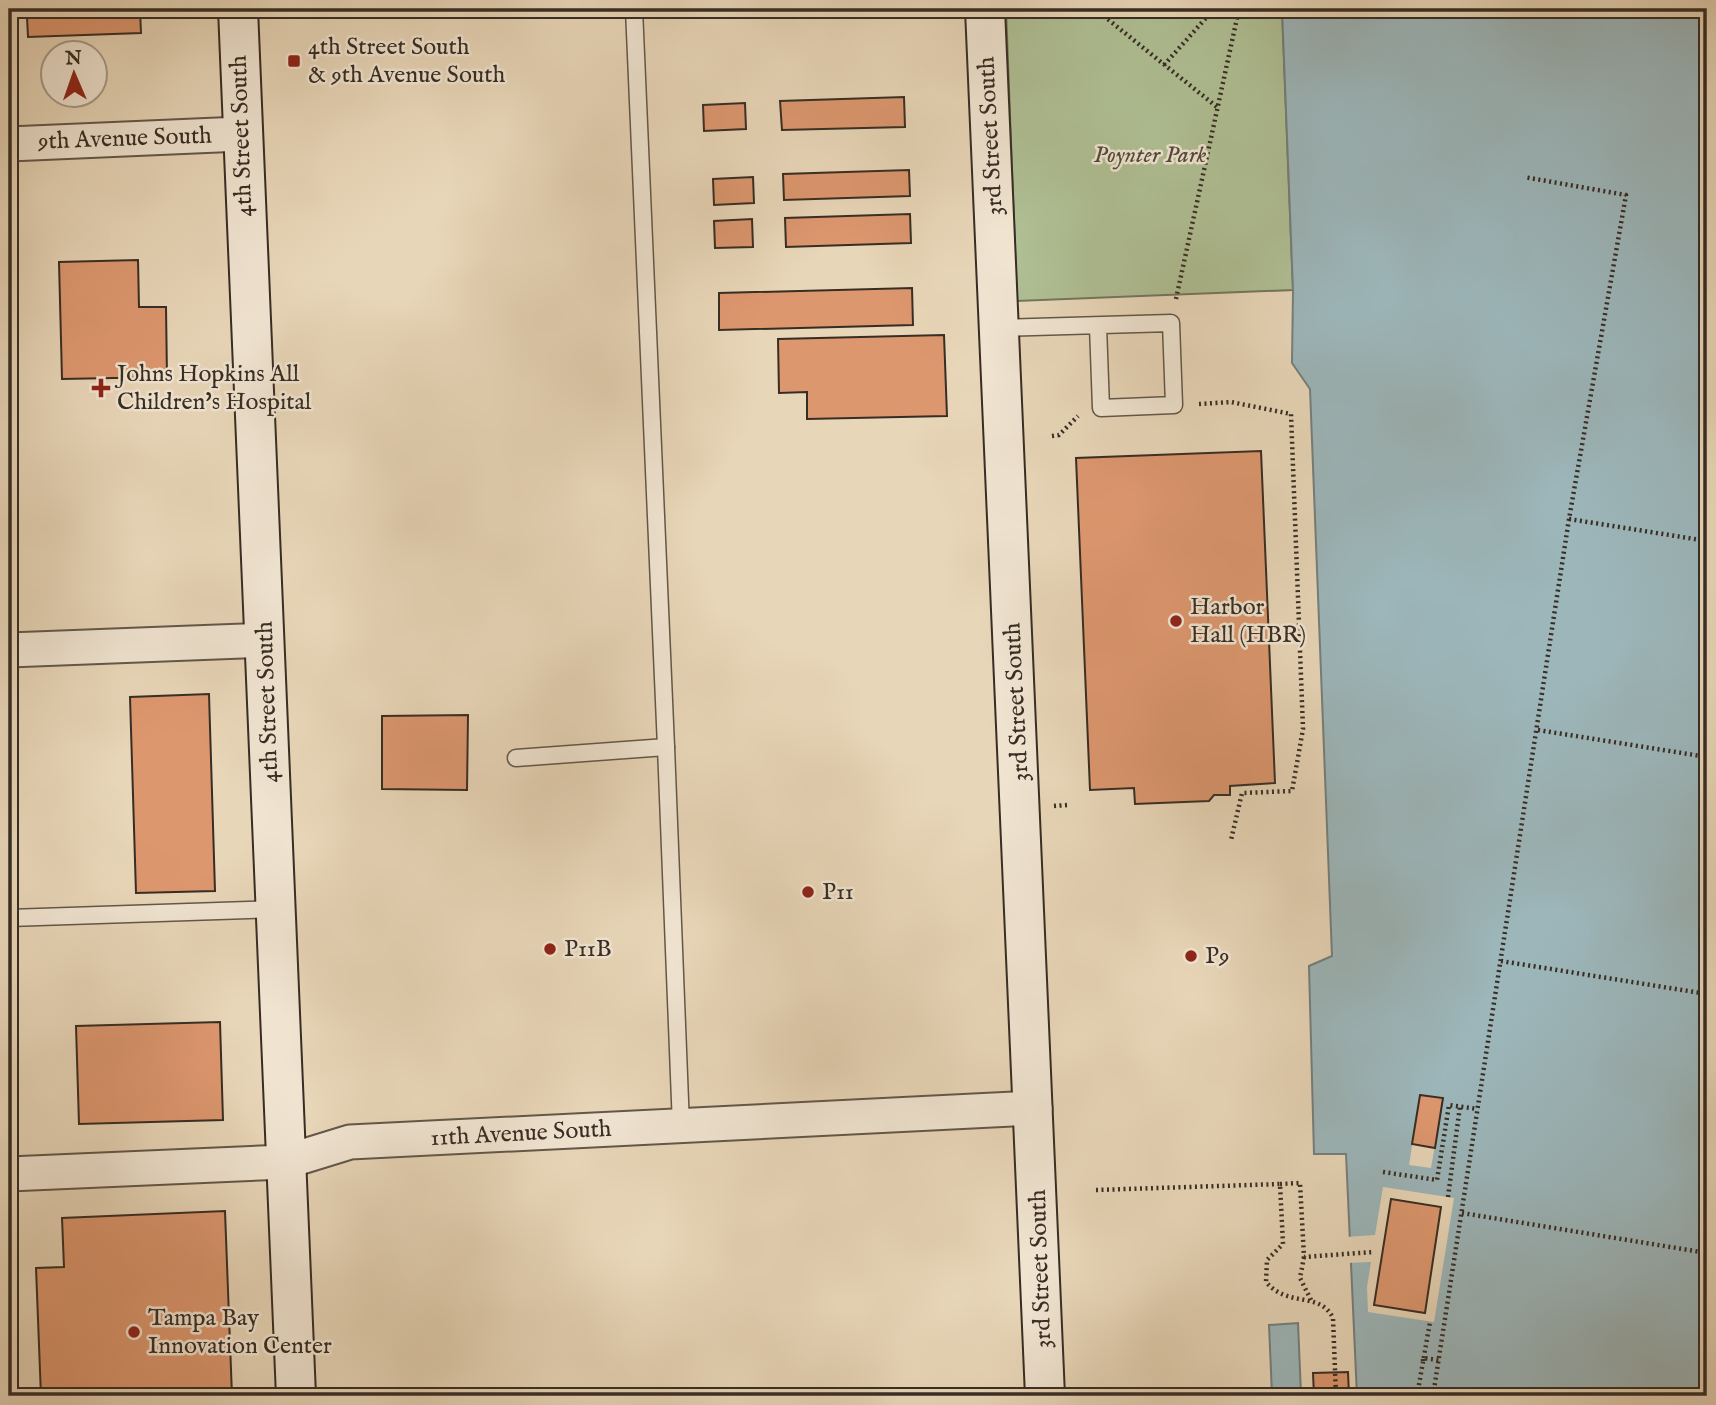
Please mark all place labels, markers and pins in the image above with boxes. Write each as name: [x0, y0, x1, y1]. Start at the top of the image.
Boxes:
place label: 4th Street South & 9th Avenue South: [308, 32, 505, 91]
marker: 4th Street South & 9th Avenue South: [286, 53, 302, 69]
place label: Johns Hopkins All Children's Hospital: [114, 359, 312, 418]
marker: Johns Hopkins All Children's Hospital: [91, 378, 111, 398]
place label: Harbor Hall (HBR): [1190, 592, 1306, 651]
marker: Harbor Hall (HBR): [1168, 613, 1184, 629]
place label: P11: [822, 877, 854, 908]
marker: P11: [800, 884, 816, 900]
place label: P11B: [564, 934, 612, 965]
marker: P11B: [542, 941, 558, 957]
place label: P9: [1205, 941, 1229, 972]
marker: P9: [1183, 948, 1199, 964]
place label: Tampa Bay Innovation Center: [148, 1303, 332, 1362]
marker: Tampa Bay Innovation Center: [126, 1324, 142, 1340]

